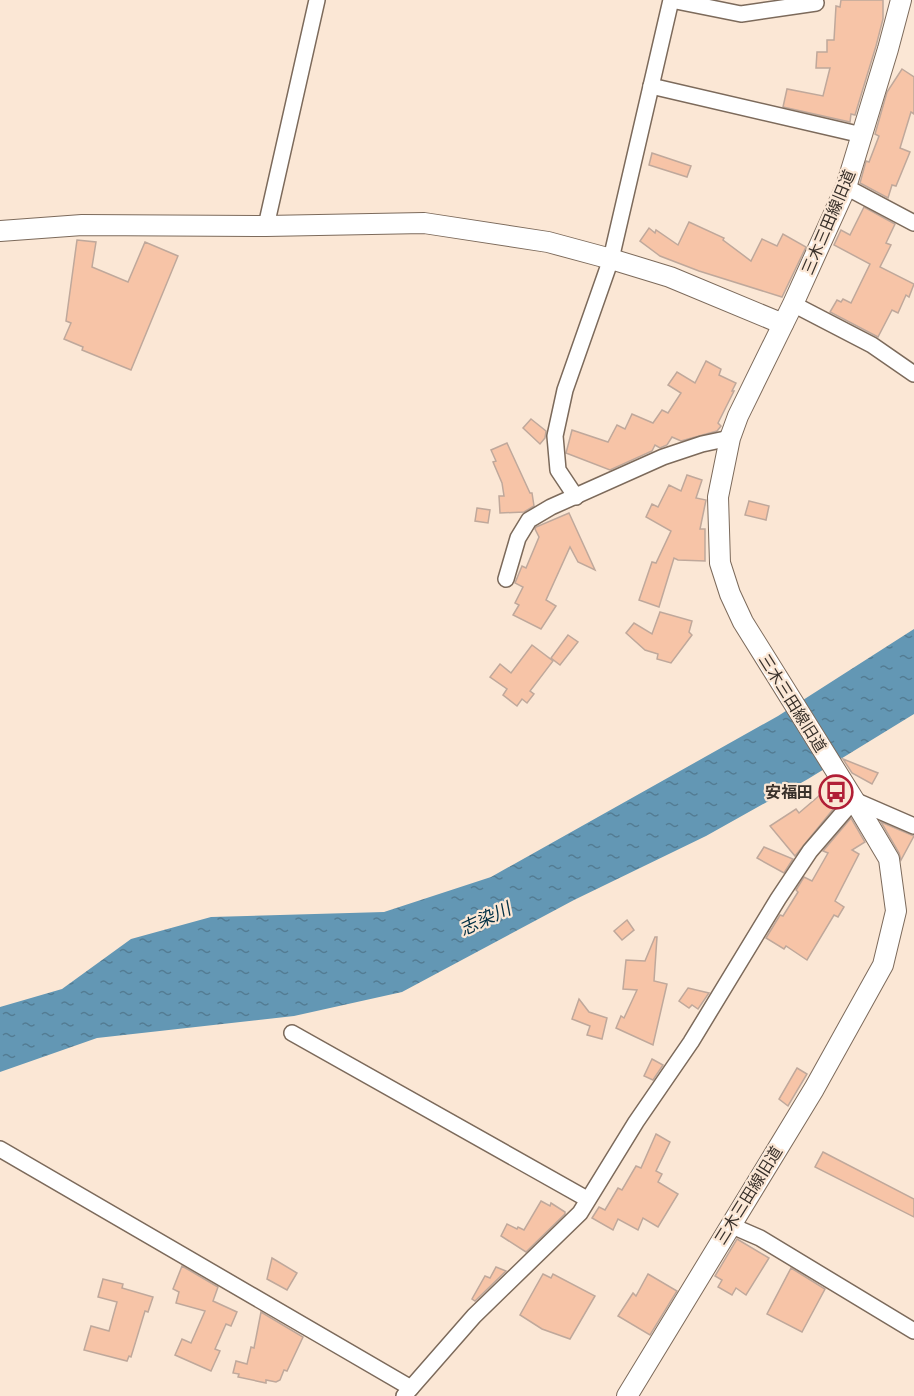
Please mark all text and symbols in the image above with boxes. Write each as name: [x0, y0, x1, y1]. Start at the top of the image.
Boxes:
street label: 三木三田線旧道: [797, 167, 859, 277]
street label: 三木三田線旧道: [755, 650, 831, 756]
bus stop icon: 安福田: [818, 774, 854, 810]
place label: 安福田: [765, 782, 813, 802]
water label: 志染川: [455, 896, 516, 940]
street label: 三木三田線旧道: [710, 1142, 786, 1248]

